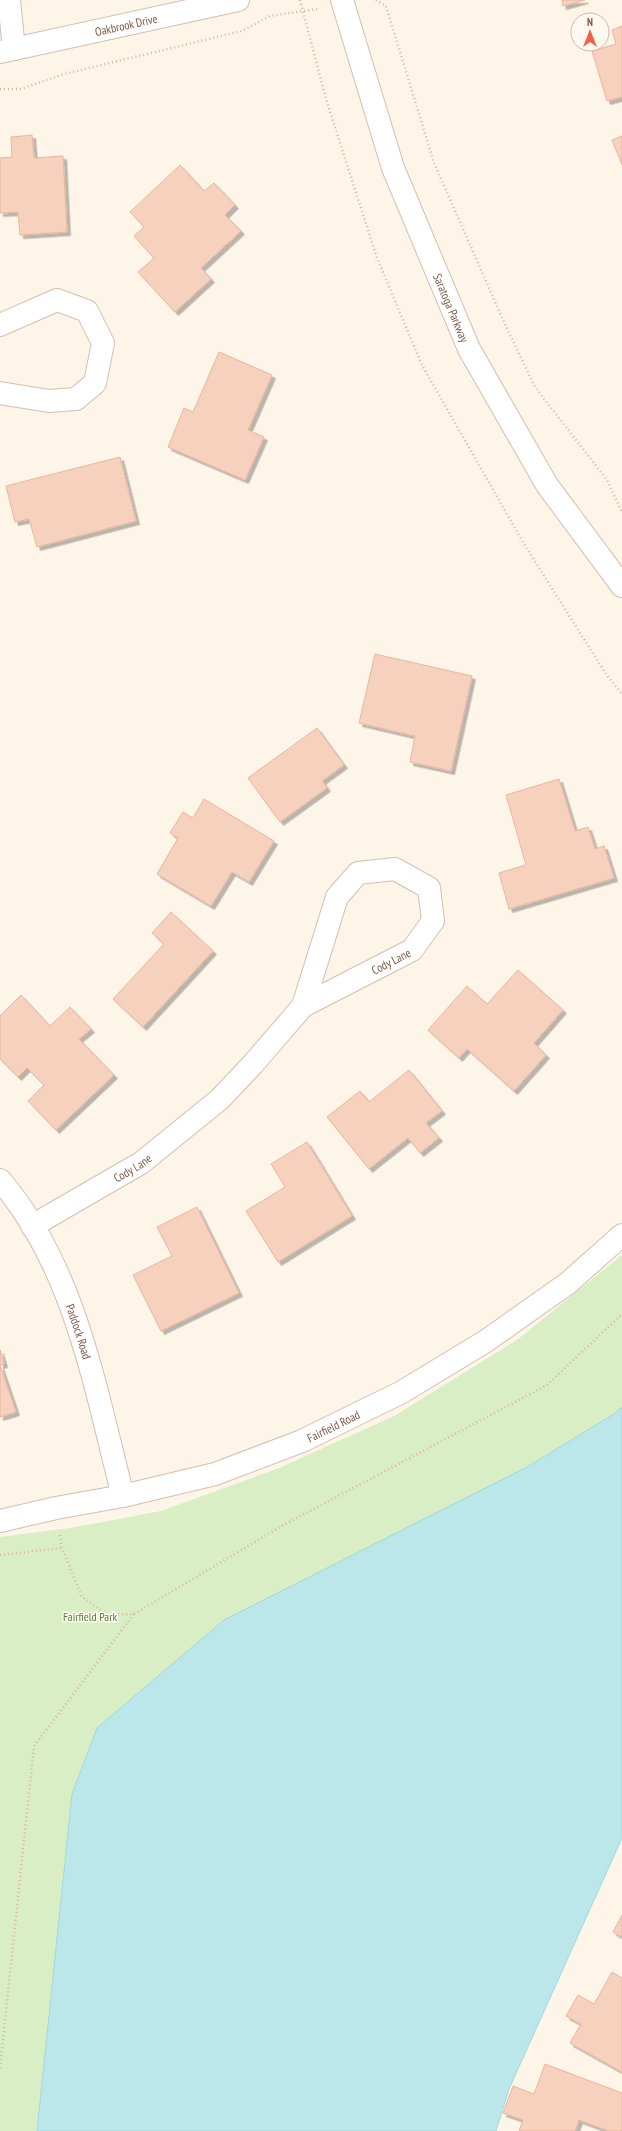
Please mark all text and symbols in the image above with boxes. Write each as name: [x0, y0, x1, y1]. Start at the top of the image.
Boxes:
street label: Oakbrook Drive: [93, 10, 159, 39]
north arrow: [570, 12, 610, 52]
text: N: [587, 15, 593, 29]
street label: Saratoga Parkway: [431, 271, 473, 345]
street label: Cody Lane: [369, 945, 413, 977]
street label: Cody Lane: [110, 1150, 154, 1185]
street label: Paddock Road: [63, 1302, 95, 1361]
street label: Fairfield Road: [304, 1406, 362, 1445]
park label: Fairfield Park: [63, 1609, 117, 1624]

